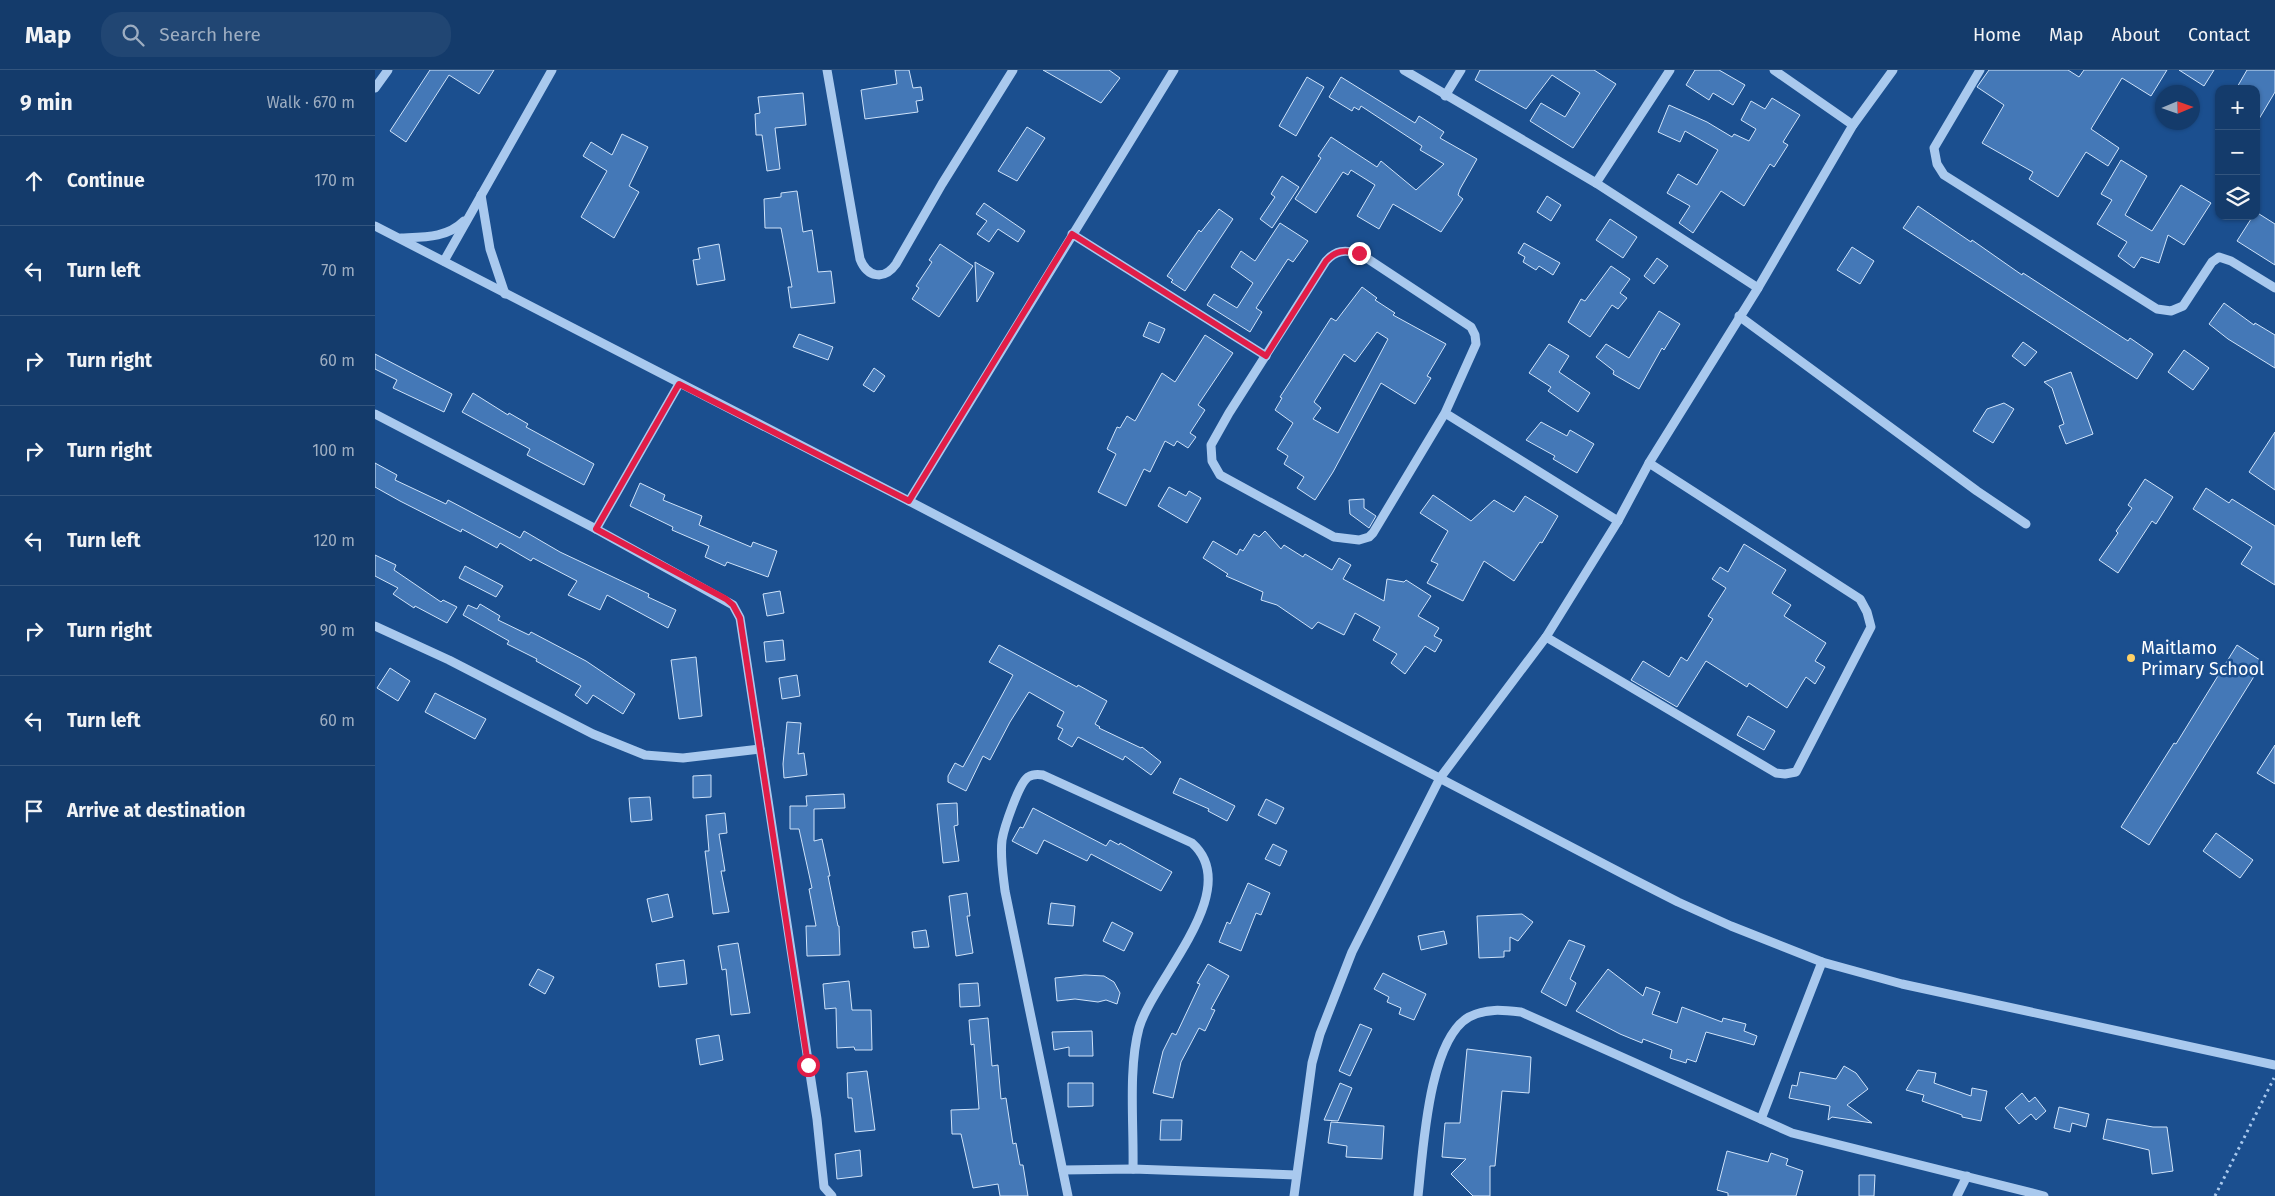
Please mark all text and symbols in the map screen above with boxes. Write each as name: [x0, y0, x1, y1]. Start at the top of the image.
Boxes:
search box: [101, 12, 451, 57]
text: Map: [25, 21, 71, 49]
icon: search: [119, 21, 147, 49]
text: Search here: [159, 23, 261, 46]
text: Home: [1973, 24, 2021, 46]
text: Map: [2049, 24, 2083, 46]
text: About: [2111, 24, 2160, 46]
text: Contact: [2188, 24, 2250, 46]
north arrow: [2155, 85, 2200, 130]
map controls: [2215, 85, 2260, 220]
button: +: [2215, 85, 2260, 130]
text: 9 min: [20, 90, 73, 116]
text: Walk · 670 m: [267, 93, 355, 112]
button: −: [2215, 130, 2260, 175]
icon: ahead: [20, 167, 48, 195]
text: Continue: [67, 169, 145, 192]
text: 170 m: [314, 171, 355, 190]
button: layers: [2215, 175, 2260, 220]
route end: [1348, 242, 1371, 265]
icon: left: [20, 257, 48, 285]
text: Turn left: [67, 259, 141, 282]
text: 70 m: [321, 261, 355, 280]
icon: right: [20, 347, 48, 375]
text: Turn right: [67, 349, 152, 372]
text: 60 m: [320, 351, 355, 370]
icon: right: [20, 437, 48, 465]
text: Turn right: [67, 439, 152, 462]
text: 100 m: [312, 441, 355, 460]
icon: left: [20, 527, 48, 555]
text: Turn left: [67, 529, 141, 552]
text: 120 m: [313, 531, 355, 550]
icon: right: [20, 617, 48, 645]
text: Turn right: [67, 619, 152, 642]
text: 90 m: [320, 621, 355, 640]
place label: Maitlamo Primary School: [2141, 637, 2264, 680]
marker: Maitlamo Primary School: [2125, 652, 2137, 664]
icon: left: [20, 707, 48, 735]
text: Turn left: [67, 709, 141, 732]
text: 60 m: [320, 711, 355, 730]
icon: arrive: [20, 797, 48, 825]
text: Arrive at destination: [67, 799, 246, 822]
route start: [797, 1054, 820, 1077]

